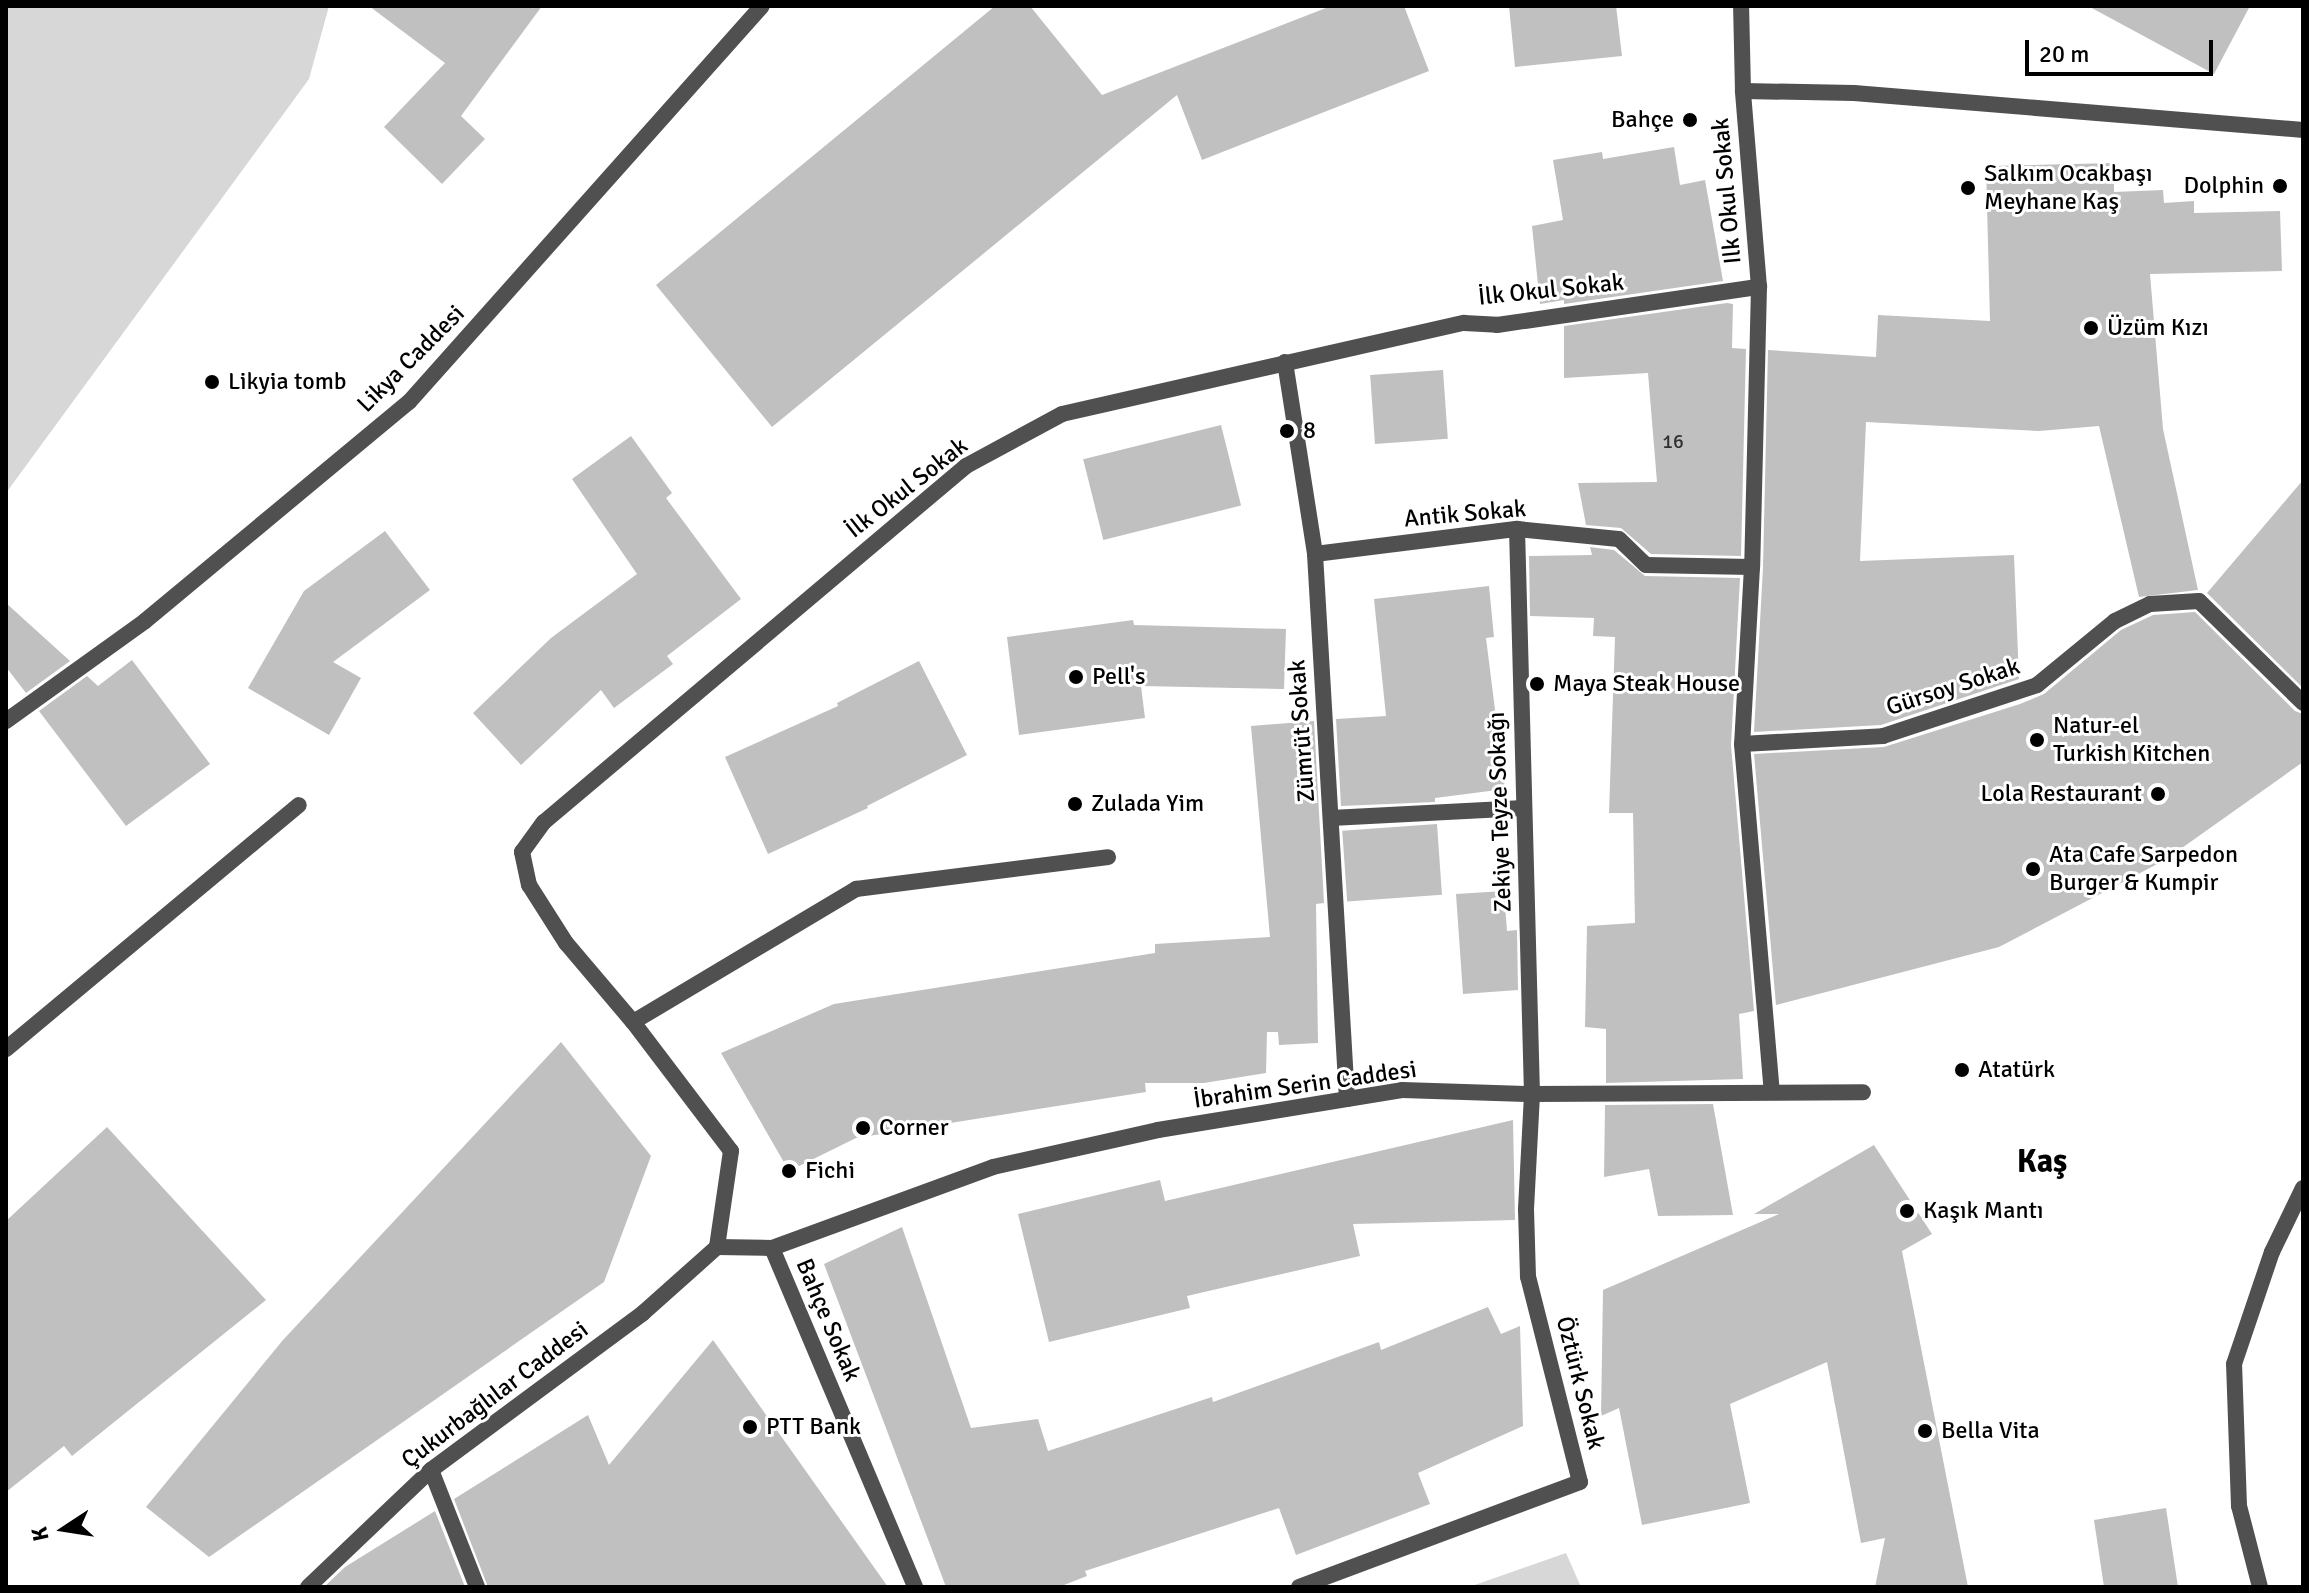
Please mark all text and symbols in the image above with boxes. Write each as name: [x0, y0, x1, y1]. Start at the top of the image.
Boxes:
scale bar: [2029, 24, 2217, 74]
text: 20 m: [2039, 39, 2089, 69]
place label: Bahçe: [1611, 106, 1674, 134]
marker: Bahçe: [1681, 111, 1699, 129]
street label: Ilk Okul Sokak: [1706, 117, 1748, 265]
place label: Salkım Ocakbaşı Meyhane Kaş: [1984, 160, 2153, 216]
place label: Dolphin: [2184, 172, 2264, 200]
marker: Dolphin: [2271, 177, 2289, 195]
marker: Salkım Ocakbaşı Meyhane Kaş: [1959, 179, 1977, 197]
street label: İlk Okul Sokak: [1477, 268, 1625, 312]
street label: Likya Caddesi: [351, 299, 471, 419]
place label: Üzüm Kızı: [2107, 314, 2209, 342]
marker: Üzüm Kızı: [2082, 319, 2100, 337]
place label: Likyia tomb: [228, 368, 346, 396]
marker: Likyia tomb: [203, 373, 221, 391]
place label: 8: [1303, 417, 1316, 445]
marker: 8: [1278, 422, 1296, 440]
house number: 16: [1662, 429, 1684, 453]
street label: İlk Okul Sokak: [840, 432, 974, 544]
street label: Antik Sokak: [1403, 494, 1527, 534]
street label: Gürsoy Sokak: [1883, 652, 2023, 722]
street label: Zümrüt Sokak: [1283, 659, 1321, 803]
place label: Pell's: [1092, 663, 1146, 691]
marker: Pell's: [1067, 668, 1085, 686]
place label: Maya Steak House: [1553, 670, 1740, 698]
marker: Maya Steak House: [1528, 675, 1546, 693]
street label: Zekiye Teyze Sokağı: [1482, 711, 1518, 913]
place label: Natur-el Turkish Kitchen: [2053, 712, 2210, 768]
marker: Natur-el Turkish Kitchen: [2028, 731, 2046, 749]
place label: Lola Restaurant: [1980, 780, 2142, 808]
marker: Lola Restaurant: [2149, 785, 2167, 803]
place label: Zulada Yim: [1091, 790, 1204, 818]
marker: Zulada Yim: [1066, 795, 1084, 813]
place label: Ata Cafe Sarpedon Burger & Kumpir: [2049, 841, 2238, 897]
marker: Ata Cafe Sarpedon Burger & Kumpir: [2024, 860, 2042, 878]
street label: İbrahim Serin Caddesi: [1192, 1055, 1418, 1115]
place label: Atatürk: [1978, 1056, 2055, 1084]
marker: Atatürk: [1953, 1061, 1971, 1079]
place label: Corner: [879, 1114, 949, 1142]
marker: Corner: [854, 1119, 872, 1137]
district label: Kaş: [2017, 1143, 2067, 1181]
place label: Fichi: [805, 1157, 855, 1185]
marker: Fichi: [780, 1162, 798, 1180]
place label: Kaşık Mantı: [1923, 1197, 2044, 1225]
marker: Kaşık Mantı: [1898, 1202, 1916, 1220]
street label: Bahçe Sokak: [789, 1254, 867, 1386]
street label: Öztürk Sokak: [1550, 1314, 1610, 1452]
street label: Çukurbağlılar Caddesi: [396, 1315, 594, 1475]
place label: PTT Bank: [766, 1413, 861, 1441]
place label: Bella Vita: [1941, 1417, 2040, 1445]
marker: PTT Bank: [741, 1418, 759, 1436]
marker: Bella Vita: [1916, 1422, 1934, 1440]
north arrow: [24, 1489, 104, 1569]
text: K: [25, 1525, 55, 1544]

